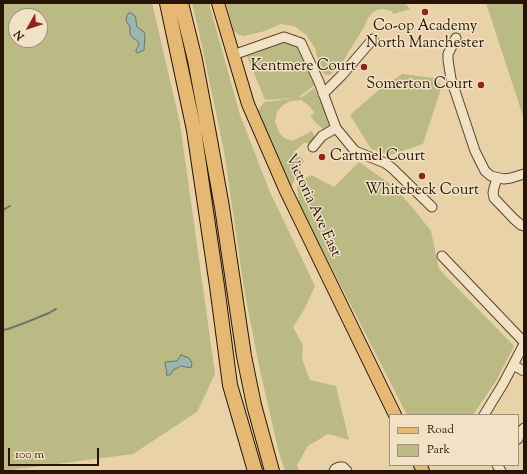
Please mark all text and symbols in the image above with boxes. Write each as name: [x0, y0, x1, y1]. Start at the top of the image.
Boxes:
marker: Co-op Academy North Manchester: [420, 7, 430, 17]
north arrow: [8, 8, 48, 48]
place label: Co-op Academy North Manchester: [366, 18, 484, 53]
text: N: [10, 26, 28, 43]
place label: Kentmere Court: [251, 58, 356, 76]
marker: Kentmere Court: [359, 62, 369, 72]
place label: Somerton Court: [366, 76, 473, 94]
marker: Somerton Court: [476, 80, 486, 90]
place label: Cartmel Court: [330, 148, 425, 166]
street label: Victoria Ave East: [280, 152, 344, 260]
marker: Cartmel Court: [317, 152, 327, 162]
marker: Whitebeck Court: [417, 171, 427, 181]
place label: Whitebeck Court: [365, 182, 479, 200]
legend: [389, 414, 519, 466]
text: Road: [427, 421, 454, 439]
scale bar: [10, 440, 101, 466]
text: Park: [427, 441, 450, 459]
text: 100 m: [15, 446, 44, 464]

